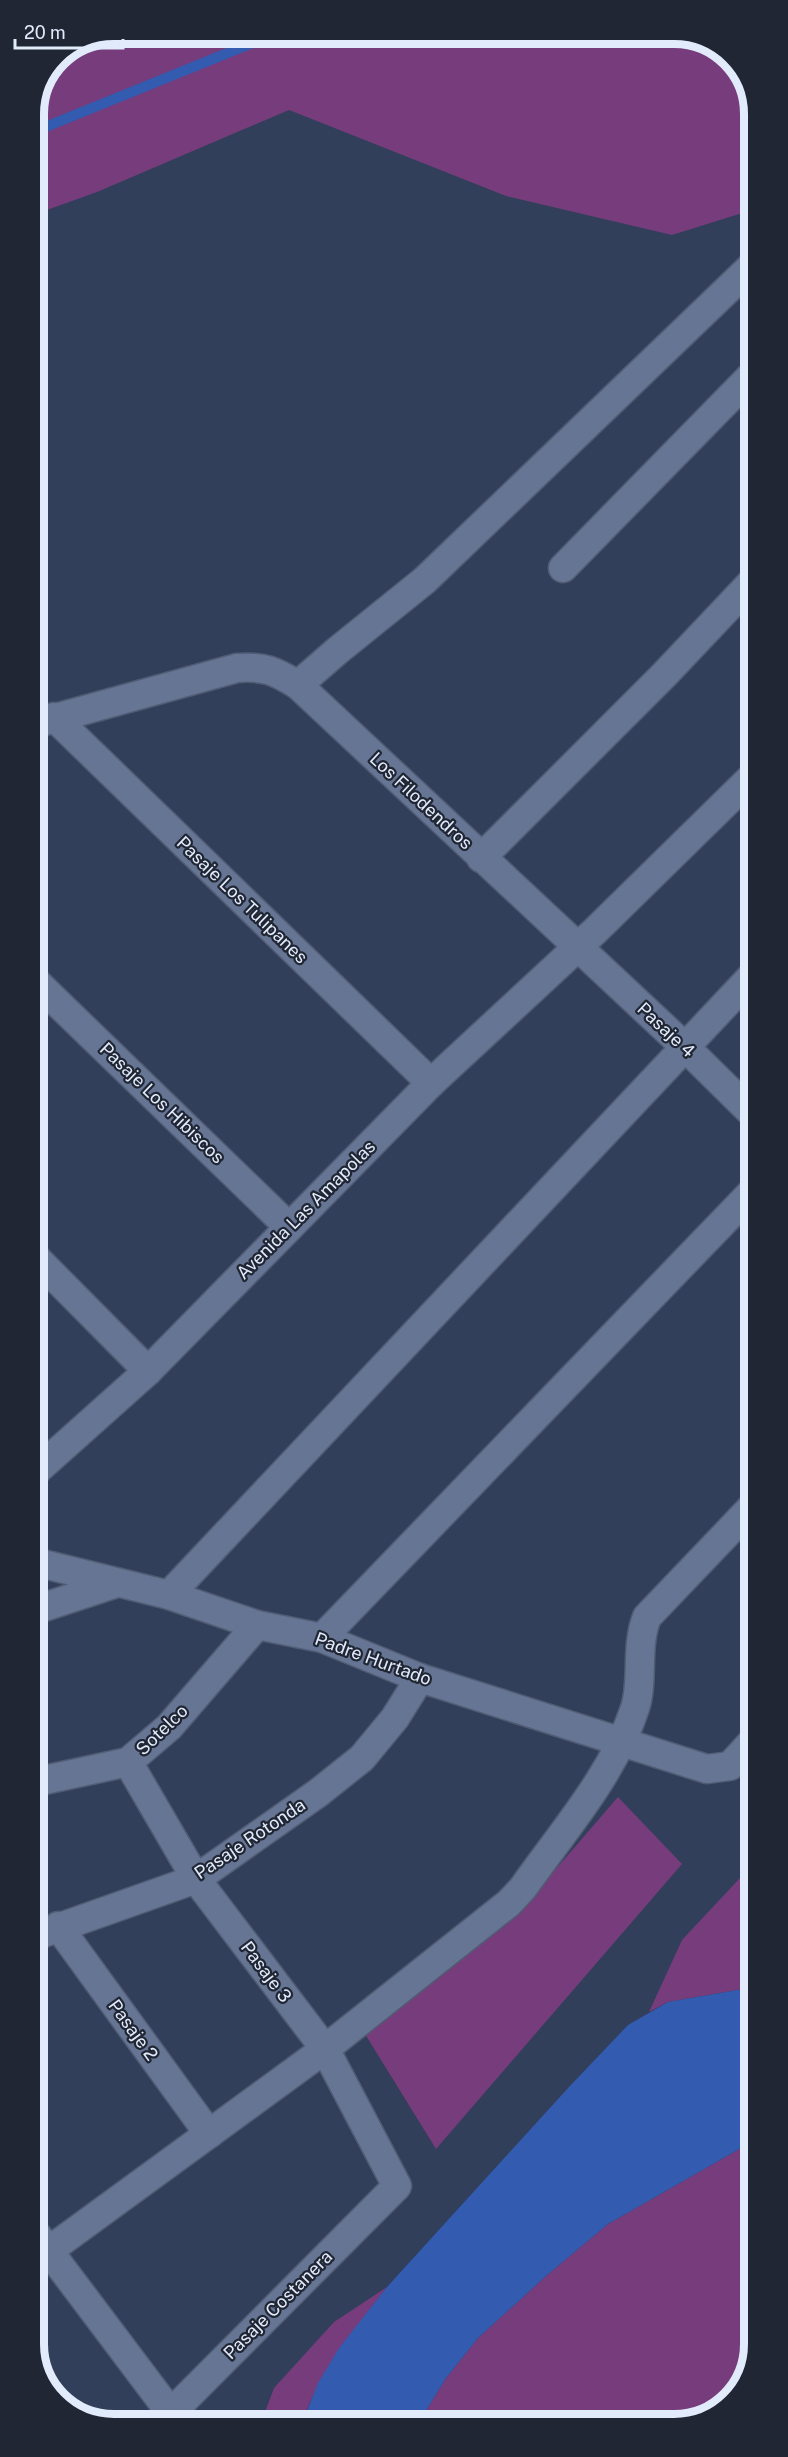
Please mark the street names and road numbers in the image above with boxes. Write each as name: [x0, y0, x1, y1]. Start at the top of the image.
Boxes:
street label: Los Filodendros: [366, 748, 477, 853]
street label: Pasaje Los Tulipanes: [173, 832, 312, 967]
street label: Pasaje 4: [633, 998, 699, 1061]
street label: Pasaje Los Hibiscos: [96, 1038, 229, 1167]
street label: Avenida Las Amapolas: [232, 1136, 379, 1283]
street label: Padre Hurtado: [312, 1628, 434, 1689]
street label: Sotelco: [131, 1700, 192, 1759]
street label: Pasaje Rotonda: [190, 1794, 309, 1883]
street label: Pasaje 3: [237, 1937, 296, 2006]
street label: Pasaje 2: [104, 1995, 163, 2064]
street label: Pasaje Costanera: [219, 2246, 336, 2363]

